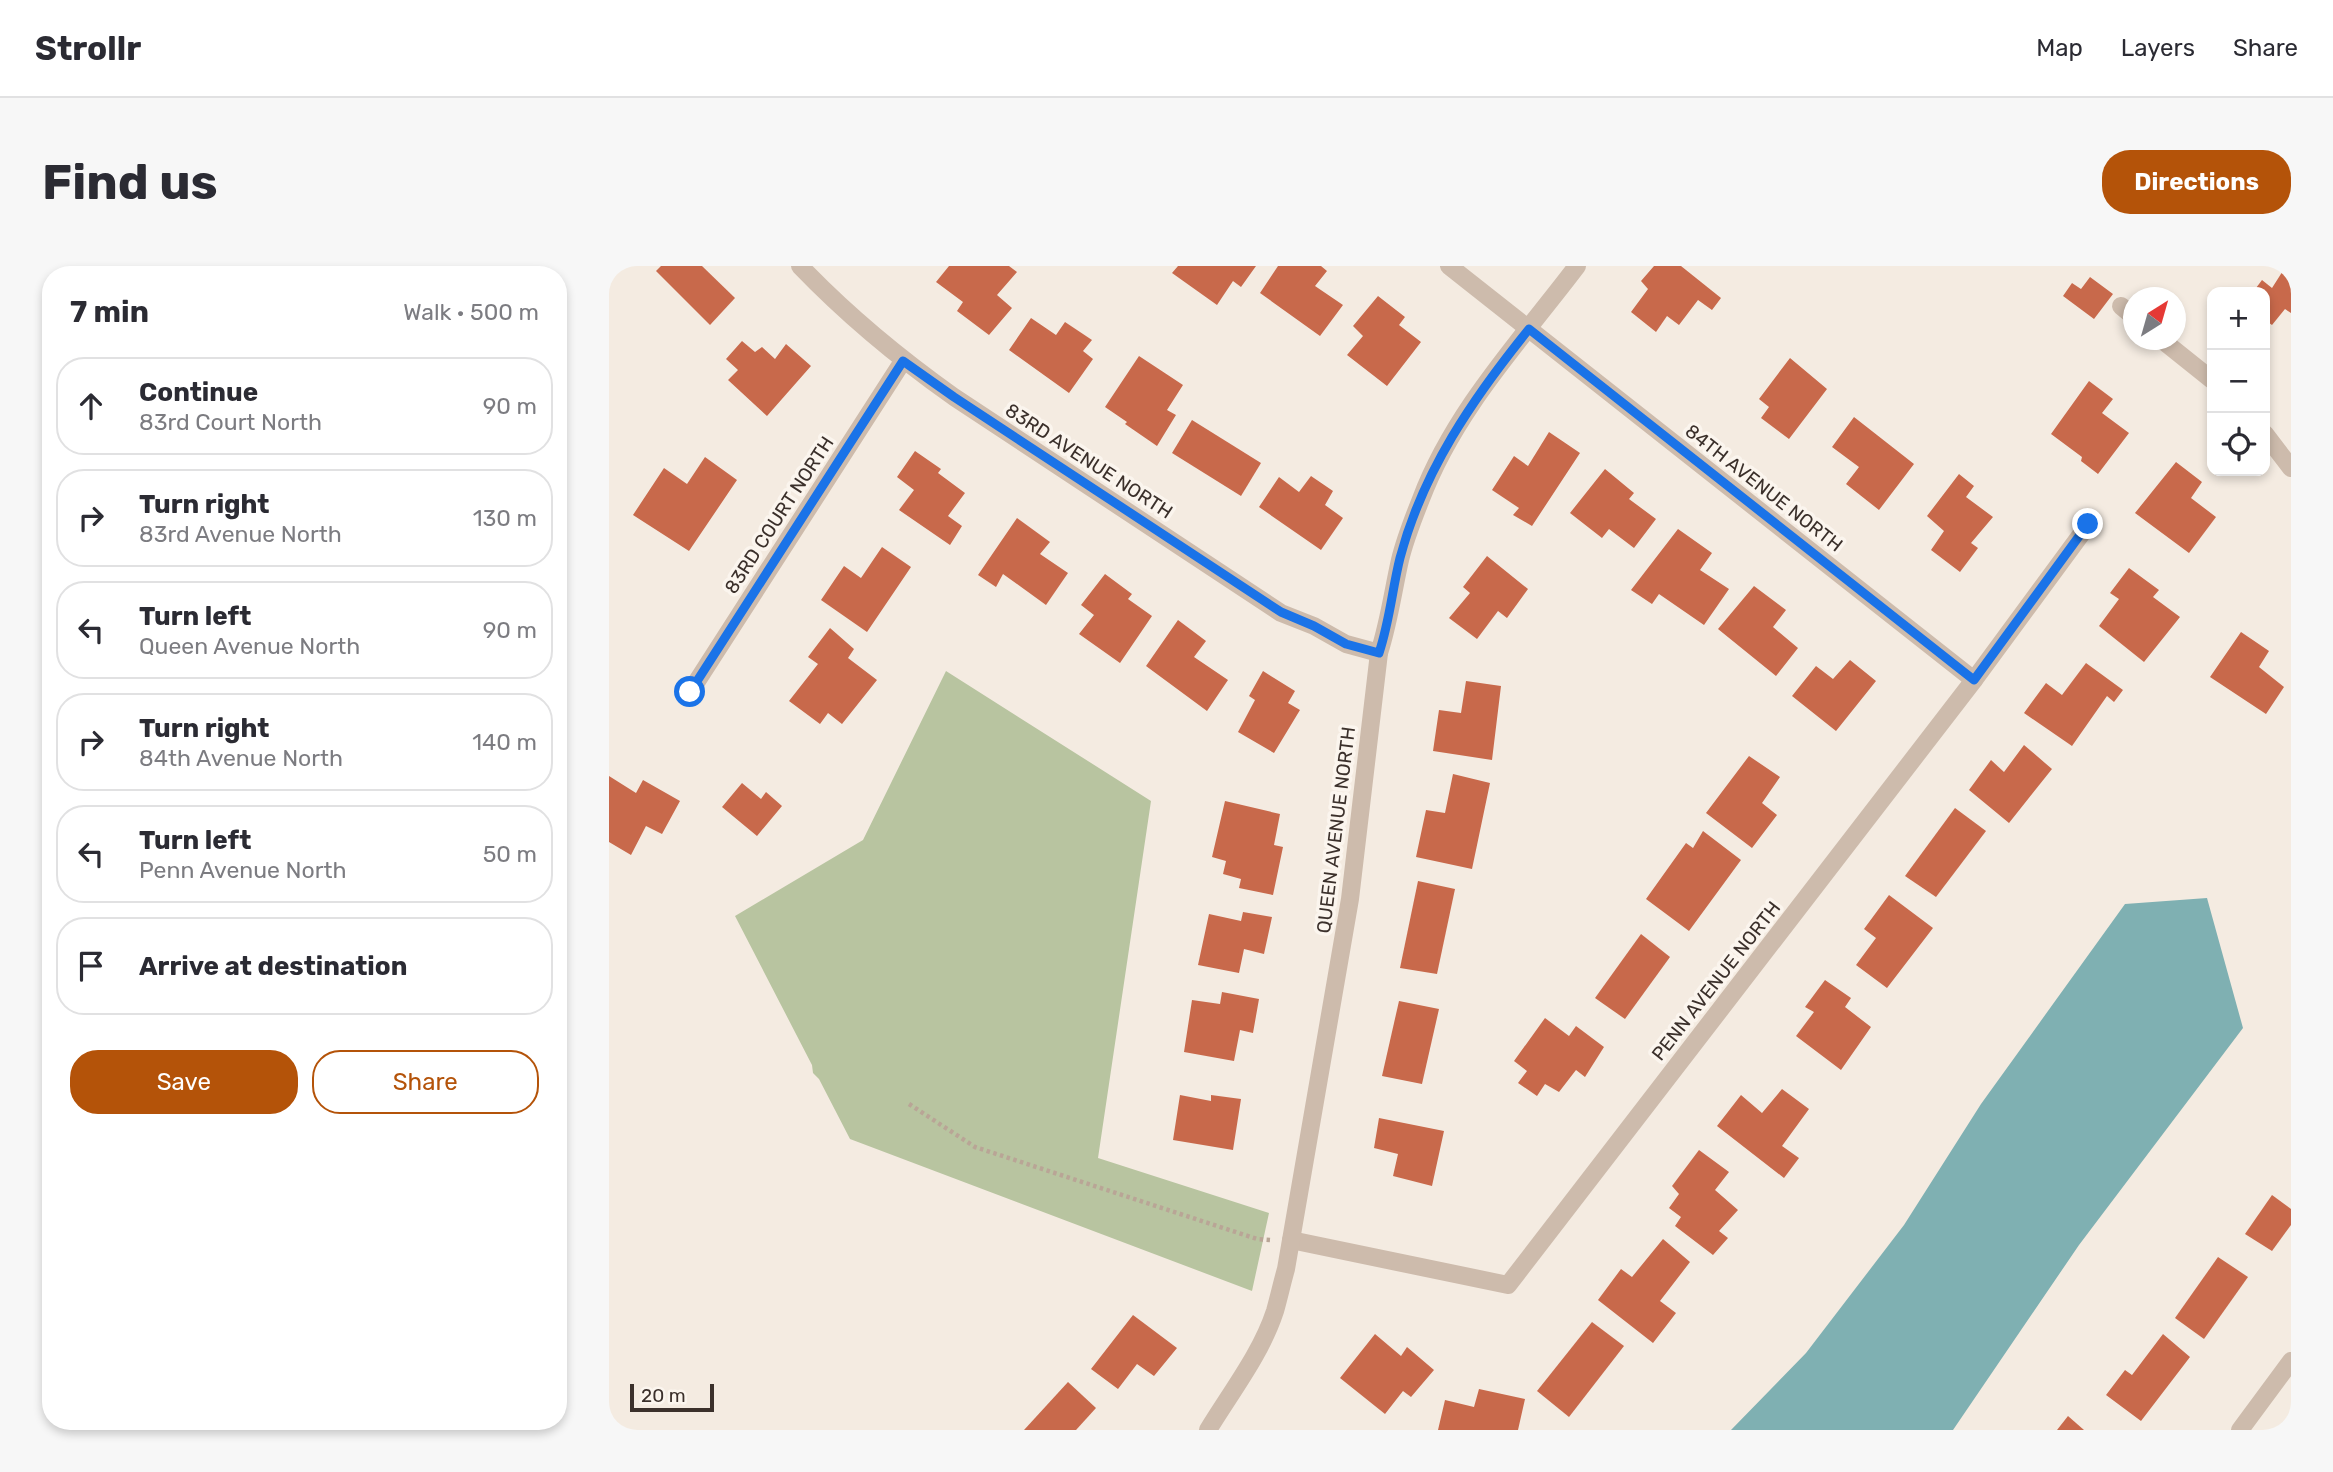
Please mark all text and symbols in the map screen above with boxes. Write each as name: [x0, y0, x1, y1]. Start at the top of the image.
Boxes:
text: Strollr: [35, 29, 141, 68]
text: Map: [2036, 34, 2083, 62]
text: Layers: [2121, 34, 2195, 62]
text: Share: [2233, 34, 2298, 62]
button: Directions: [2102, 150, 2291, 214]
text: Find us: [42, 153, 218, 211]
north arrow: [2123, 287, 2186, 350]
map controls: [2207, 287, 2270, 476]
button: +: [2207, 287, 2270, 350]
text: 7 min: [70, 294, 149, 330]
text: Walk · 500 m: [403, 298, 539, 326]
button: −: [2207, 350, 2270, 413]
text: Continue: [139, 377, 258, 408]
icon: ahead: [72, 387, 110, 425]
text: 90 m: [483, 392, 537, 420]
street label: 83RD AVENUE NORTH: [1001, 398, 1177, 524]
text: 83rd Court North: [139, 408, 322, 436]
button: locate: [2207, 413, 2270, 476]
street label: 84TH AVENUE NORTH: [1681, 419, 1847, 557]
street label: 83RD COURT NORTH: [720, 432, 838, 598]
text: Turn right: [139, 489, 269, 520]
icon: right: [72, 499, 110, 537]
text: 130 m: [473, 504, 537, 532]
route end: [2072, 508, 2103, 539]
text: 83rd Avenue North: [139, 520, 342, 548]
text: Turn left: [139, 601, 251, 632]
icon: left: [72, 611, 110, 649]
text: 90 m: [483, 616, 537, 644]
text: Queen Avenue North: [139, 632, 360, 660]
route start: [674, 676, 705, 707]
text: Turn right: [139, 713, 269, 744]
icon: right: [72, 723, 110, 761]
street label: QUEEN AVENUE NORTH: [1312, 725, 1360, 935]
text: 140 m: [472, 728, 537, 756]
text: 84th Avenue North: [139, 744, 343, 772]
text: Turn left: [139, 825, 251, 856]
icon: left: [72, 835, 110, 873]
text: 50 m: [483, 840, 537, 868]
text: Penn Avenue North: [139, 856, 347, 884]
street label: PENN AVENUE NORTH: [1647, 897, 1785, 1065]
icon: arrive: [72, 947, 110, 985]
text: Arrive at destination: [139, 951, 407, 982]
button: Save: [70, 1050, 298, 1114]
button: Share: [312, 1050, 539, 1114]
scale bar: [630, 1381, 714, 1413]
text: 20 m: [641, 1384, 686, 1407]

